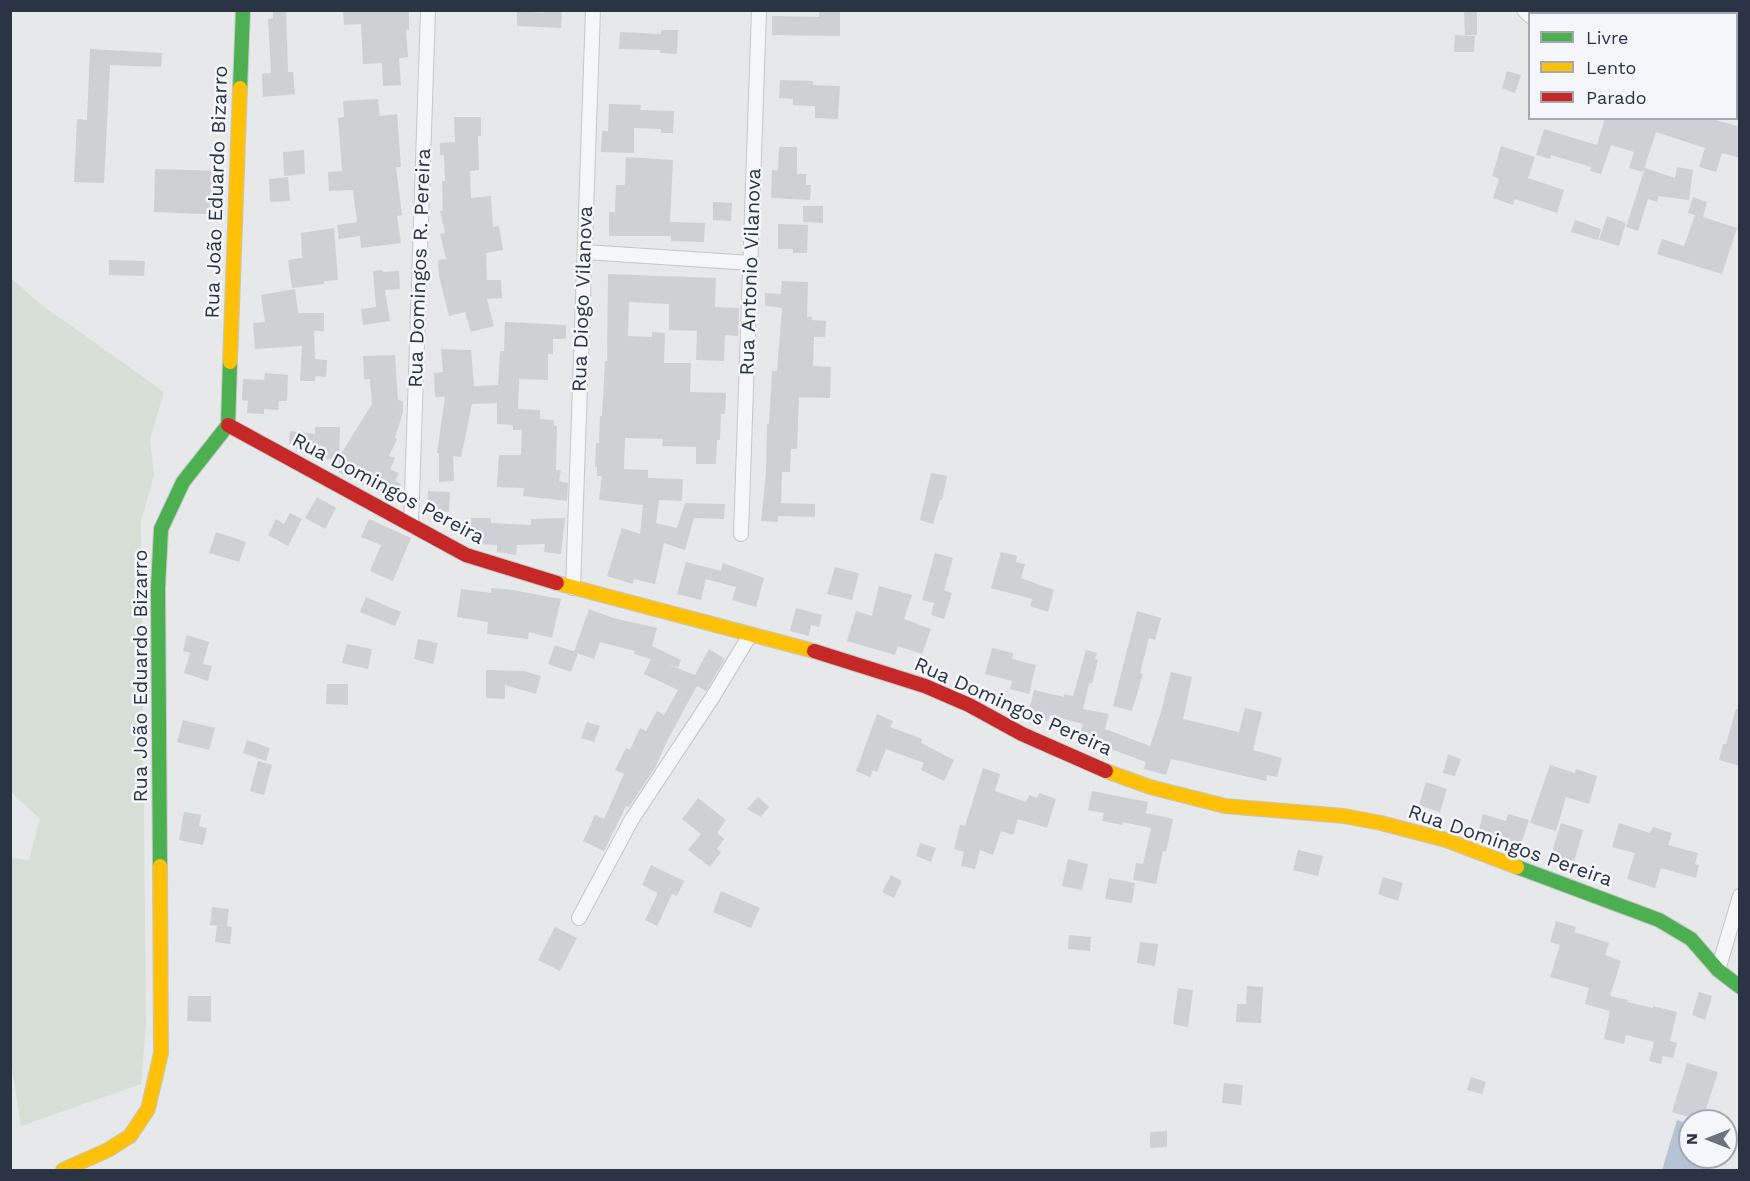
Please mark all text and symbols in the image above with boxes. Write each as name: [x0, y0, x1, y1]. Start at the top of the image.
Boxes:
legend: [1528, 12, 1738, 120]
text: Livre: [1586, 27, 1628, 48]
text: Lento: [1586, 57, 1636, 78]
street label: Rua João Eduardo Bizarro: [201, 65, 233, 319]
text: Parado: [1586, 87, 1647, 108]
street label: Rua Domingos R. Pereira: [404, 148, 436, 388]
street label: Rua Antonio Vilanova: [735, 168, 767, 376]
street label: Rua Diogo Vilanova: [568, 206, 598, 392]
street label: Rua Domingos Pereira: [288, 428, 488, 550]
street label: Rua João Eduardo Bizarro: [129, 549, 153, 803]
street label: Rua Domingos Pereira: [910, 652, 1116, 762]
street label: Rua Domingos Pereira: [1405, 800, 1615, 892]
north arrow: [1678, 1109, 1738, 1169]
text: N: [1682, 1133, 1701, 1145]

